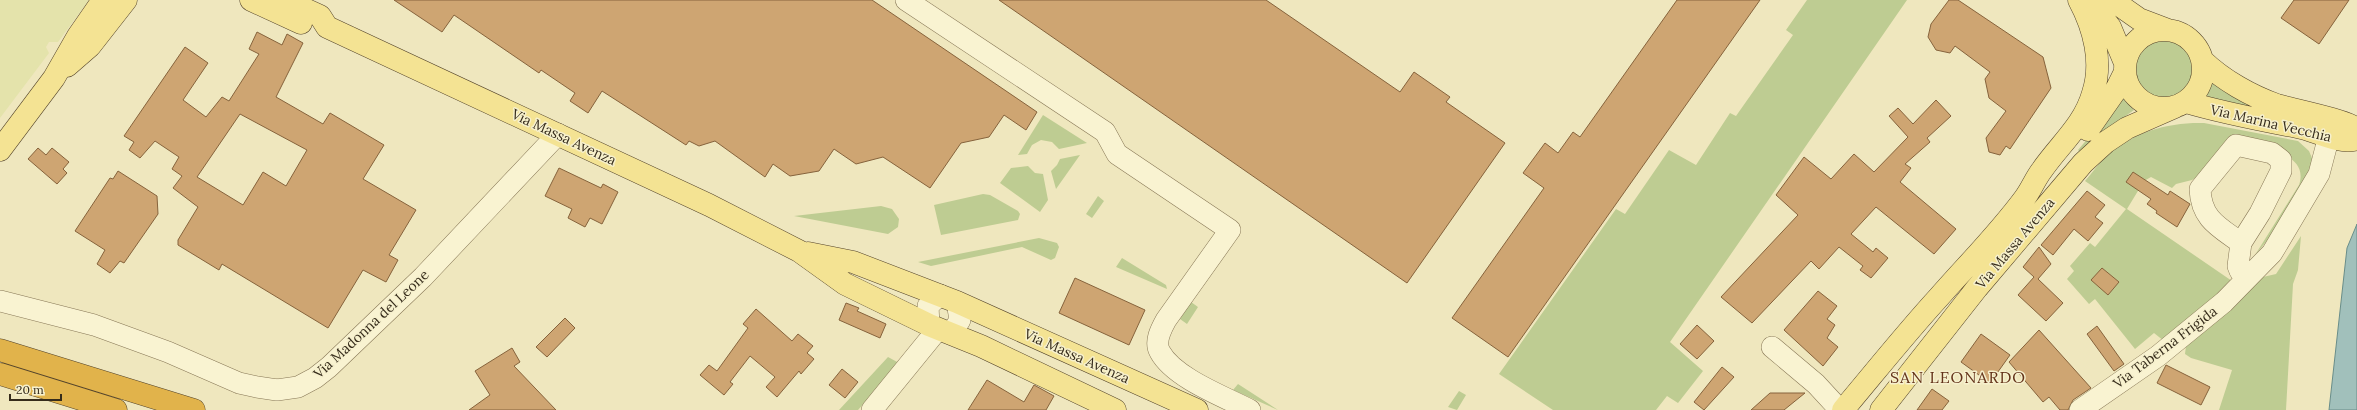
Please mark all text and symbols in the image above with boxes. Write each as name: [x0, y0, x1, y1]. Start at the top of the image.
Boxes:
street label: Via Marina Vecchia: [2208, 100, 2333, 146]
street label: Via Massa Avenza: [508, 104, 619, 169]
street label: Via Massa Avenza: [1971, 194, 2058, 293]
street label: Via Madonna del Leone: [309, 265, 433, 383]
street label: Via Taberna Frigida: [2108, 302, 2221, 393]
street label: Via Massa Avenza: [1021, 324, 1133, 387]
district label: SAN LEONARDO: [1890, 367, 2026, 387]
scale bar: [10, 376, 61, 402]
text: 20 m: [16, 382, 44, 397]

